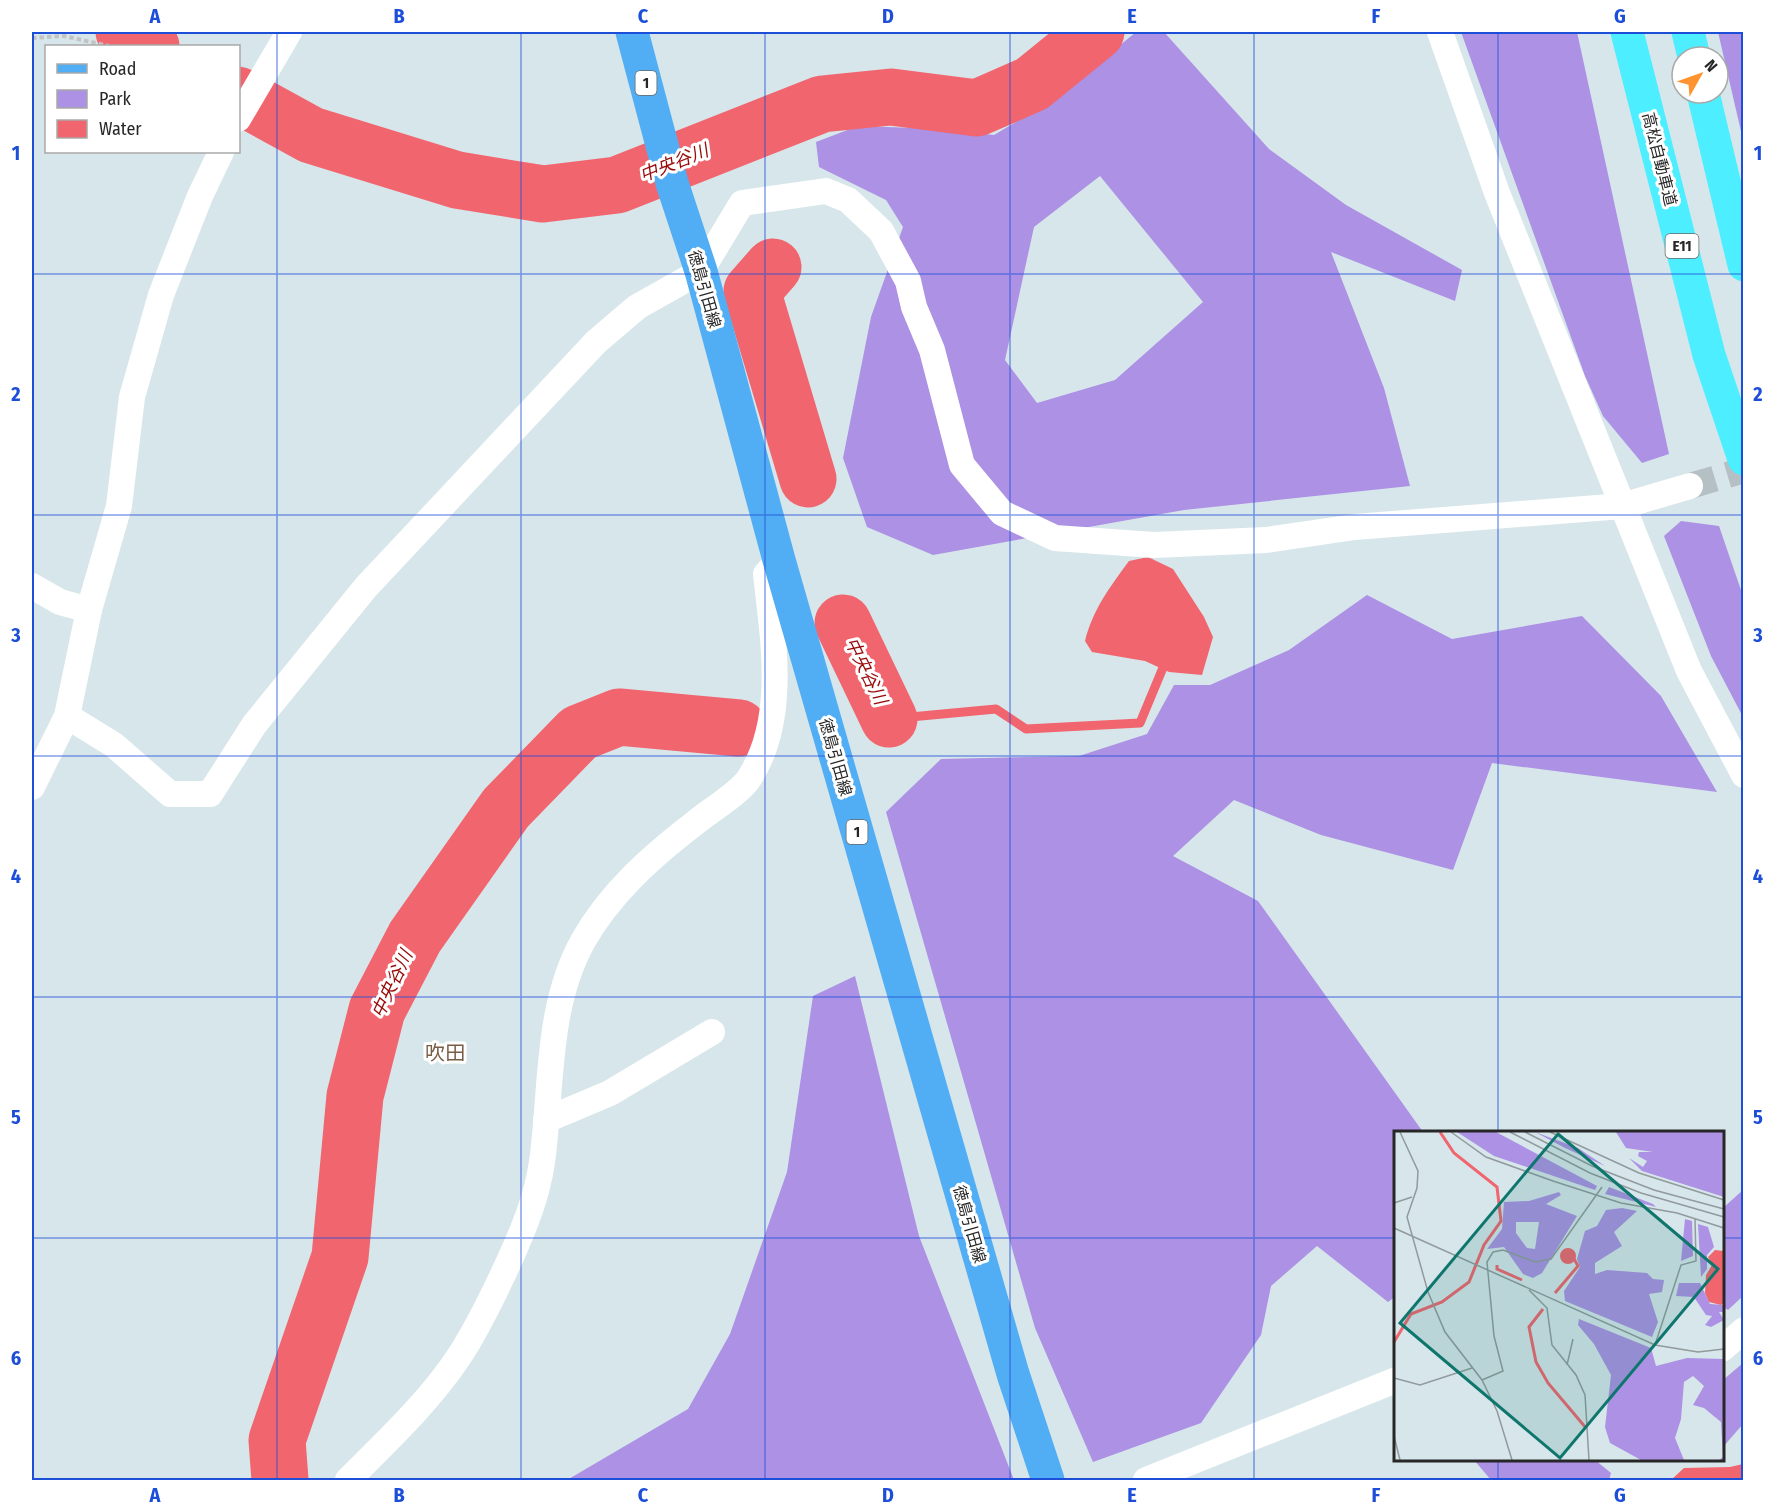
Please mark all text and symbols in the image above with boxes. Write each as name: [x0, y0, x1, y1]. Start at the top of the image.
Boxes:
text: A: [149, 4, 162, 28]
text: B: [393, 4, 405, 28]
text: C: [638, 4, 649, 28]
text: D: [882, 4, 894, 28]
text: E: [1127, 4, 1137, 28]
text: F: [1372, 4, 1381, 28]
text: G: [1614, 4, 1626, 28]
legend: [45, 45, 240, 153]
north arrow: [1670, 45, 1730, 105]
text: N: [1701, 56, 1721, 75]
text: Road: [99, 58, 136, 80]
road number: 1: [636, 71, 656, 95]
text: Park: [99, 88, 132, 110]
street label: 高松自動車道: [1639, 110, 1680, 208]
text: Water: [99, 118, 142, 140]
water label: 中央谷川: [637, 139, 713, 187]
text: 1: [12, 141, 20, 165]
text: 1: [1754, 141, 1762, 165]
road number: E11: [1666, 234, 1698, 258]
street label: 徳島引田線: [684, 248, 725, 330]
text: 2: [10, 382, 21, 406]
text: 2: [1752, 382, 1763, 406]
text: 3: [10, 623, 21, 647]
text: 3: [1752, 623, 1763, 647]
water label: 中央谷川: [840, 634, 893, 710]
street label: 徳島引田線: [815, 716, 856, 798]
road number: 1: [846, 820, 868, 844]
text: 4: [11, 864, 21, 888]
text: 4: [1753, 864, 1763, 888]
water label: 中央谷川: [367, 945, 418, 1021]
district label: 吹田: [425, 1041, 465, 1065]
text: 5: [11, 1105, 21, 1129]
text: 5: [1753, 1105, 1763, 1129]
inset map: [1394, 1131, 1724, 1461]
street label: 徳島引田線: [949, 1183, 990, 1265]
text: 6: [11, 1346, 21, 1370]
text: 6: [1753, 1346, 1763, 1370]
text: A: [149, 1483, 162, 1507]
text: B: [393, 1483, 405, 1507]
text: C: [638, 1483, 649, 1507]
text: D: [882, 1483, 894, 1507]
text: E: [1127, 1483, 1137, 1507]
text: F: [1372, 1483, 1381, 1507]
text: G: [1614, 1483, 1626, 1507]

